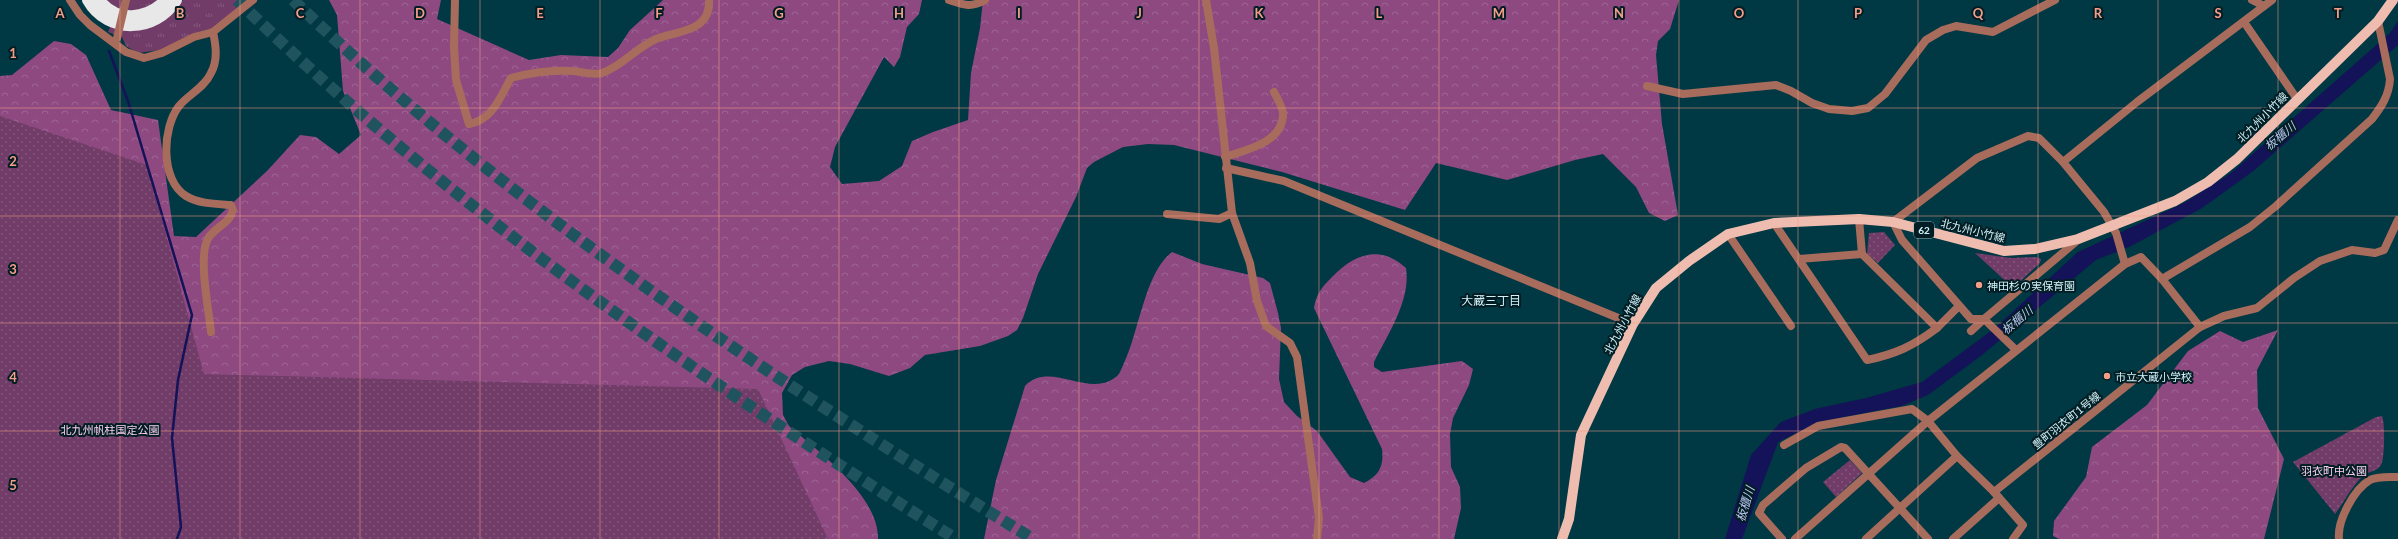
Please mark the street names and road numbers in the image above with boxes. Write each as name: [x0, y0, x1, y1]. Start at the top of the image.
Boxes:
street label: 北九州小竹線: [2234, 89, 2290, 145]
street label: 北九州小竹線: [1939, 216, 2007, 244]
road number: 62: [1914, 222, 1934, 238]
street label: 北九州小竹線: [1601, 292, 1643, 356]
street label: 豊町羽衣町1号線: [2030, 389, 2102, 451]

